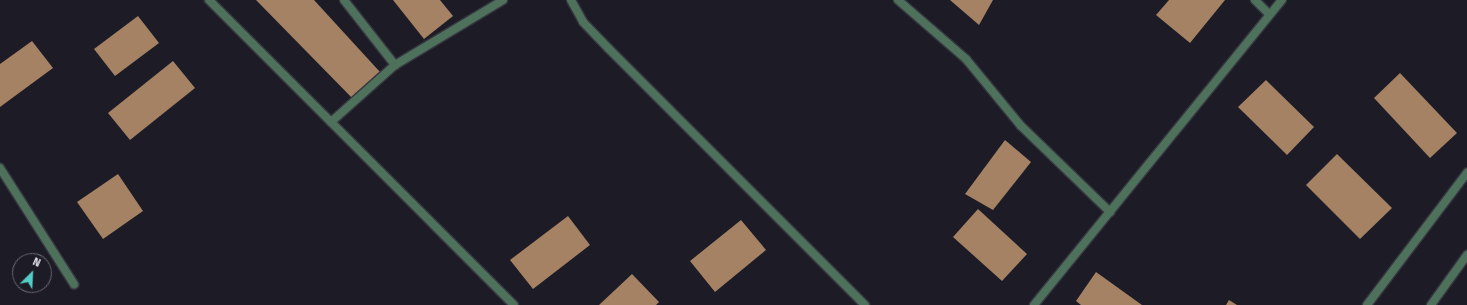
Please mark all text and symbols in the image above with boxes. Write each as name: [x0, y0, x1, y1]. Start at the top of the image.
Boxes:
north arrow: [12, 253, 52, 293]
text: N: [31, 255, 43, 270]

